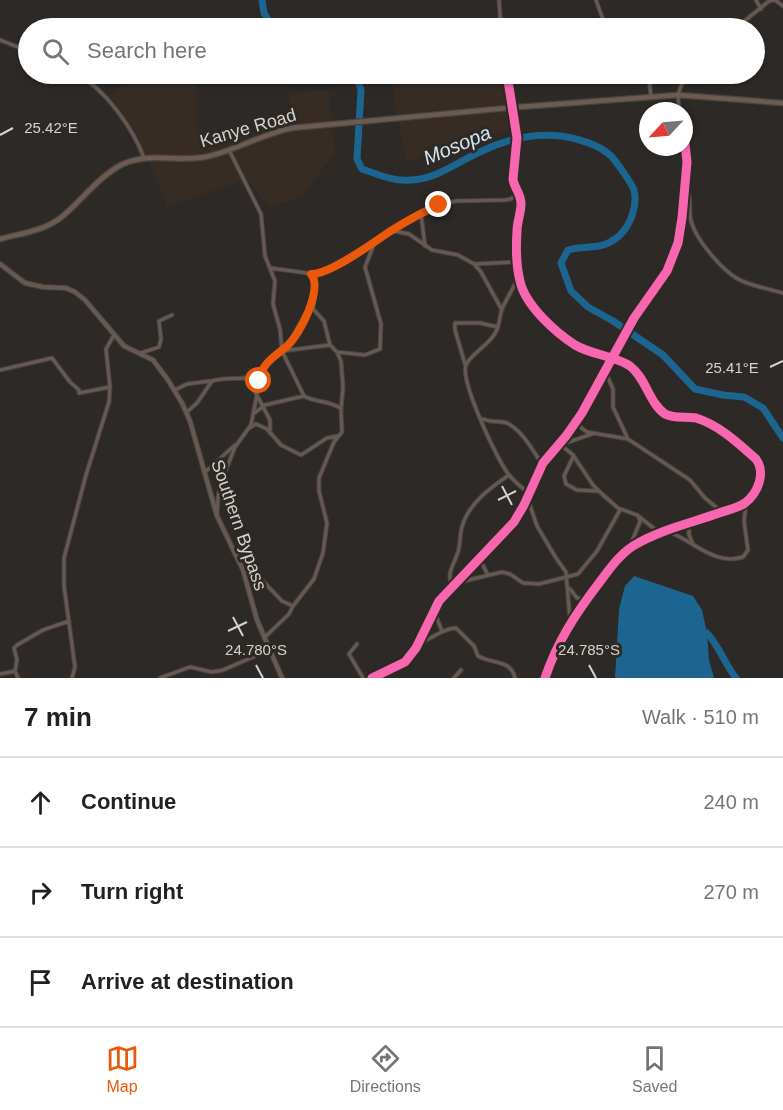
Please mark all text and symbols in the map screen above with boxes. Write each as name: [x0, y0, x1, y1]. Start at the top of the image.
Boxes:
search box: [18, 18, 765, 84]
icon: search: [39, 35, 72, 68]
text: Search here: [87, 38, 207, 63]
north arrow: [639, 102, 693, 156]
street label: Kanye Road: [198, 105, 298, 151]
text: 25.42°E: [24, 119, 78, 136]
water label: Mosopa: [420, 121, 494, 169]
route end: [425, 191, 451, 217]
text: 25.41°E: [705, 359, 759, 376]
route start: [245, 367, 271, 393]
street label: Southern Bypass: [207, 457, 271, 593]
text: 24.780°S: [225, 641, 287, 658]
text: 24.785°S: [558, 641, 620, 658]
text: 7 min: [24, 702, 92, 732]
text: Walk · 510 m: [642, 706, 759, 728]
icon: ahead: [24, 786, 57, 819]
text: Continue: [81, 789, 176, 814]
text: 240 m: [703, 791, 759, 813]
icon: right: [24, 876, 57, 909]
text: Turn right: [81, 879, 183, 904]
text: 270 m: [703, 881, 759, 903]
icon: arrive: [24, 966, 57, 999]
text: Arrive at destination: [81, 969, 294, 994]
tab: Map: [106, 1042, 139, 1096]
tab: Directions: [350, 1042, 421, 1096]
tab: Saved: [632, 1042, 677, 1096]

